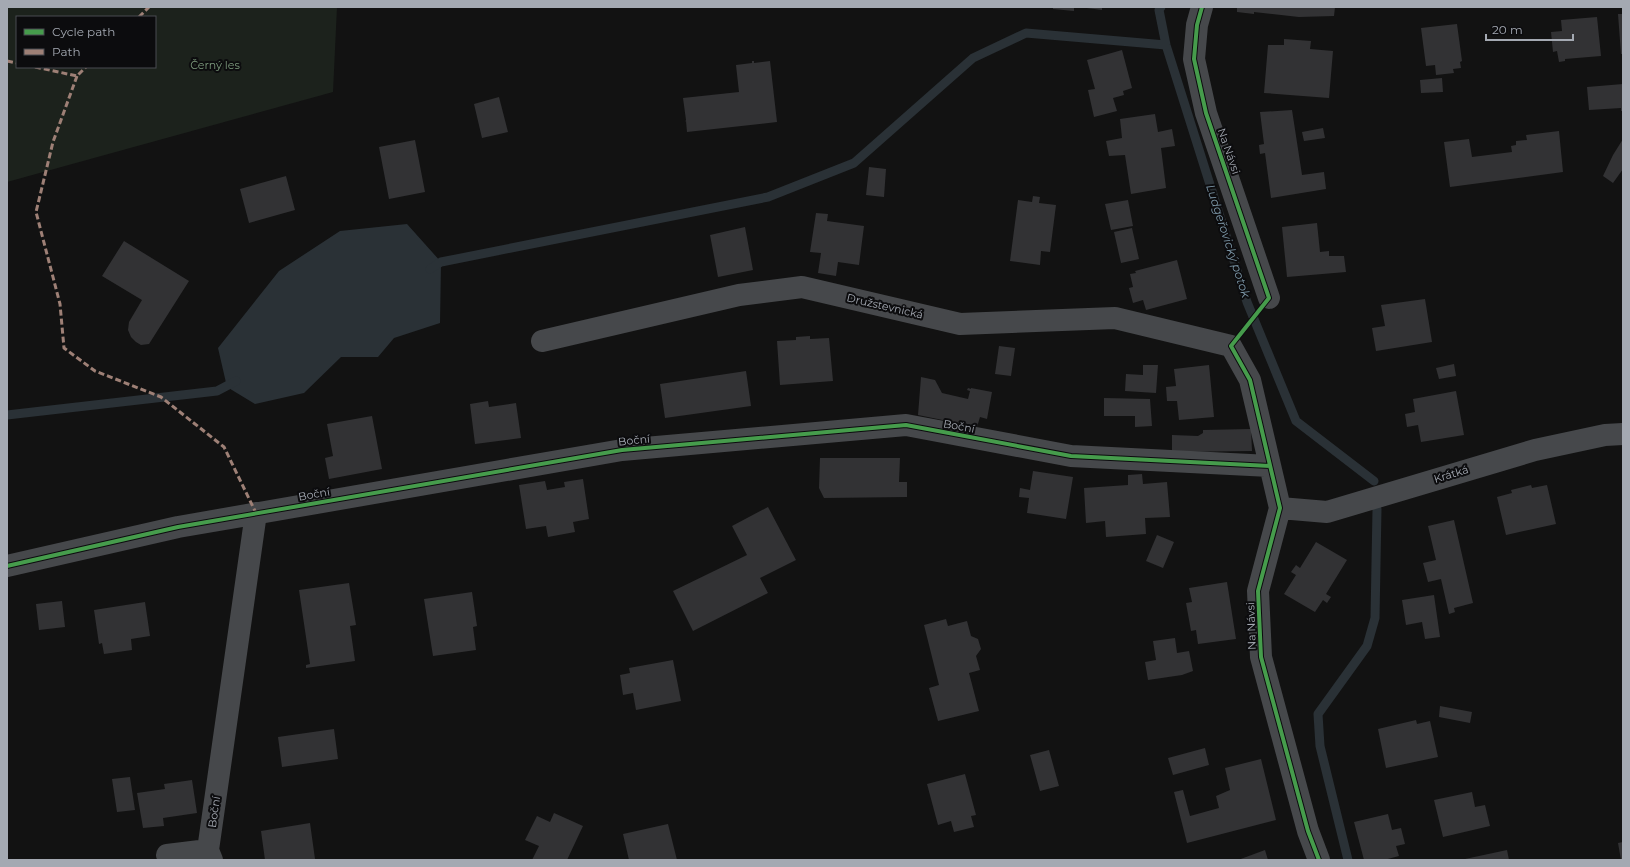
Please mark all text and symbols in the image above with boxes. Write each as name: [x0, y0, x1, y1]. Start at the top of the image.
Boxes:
legend: [16, 16, 156, 68]
scale bar: [1486, 16, 1573, 42]
text: 20 m: [1492, 22, 1523, 37]
text: Cycle path: [52, 24, 115, 39]
text: Path: [52, 44, 81, 59]
park label: Černý les: [190, 58, 240, 72]
street label: Na Návsi: [1215, 126, 1243, 176]
water label: Ludgeřovický potok: [1203, 182, 1254, 300]
street label: Družstevnická: [845, 290, 925, 322]
street label: Boční: [942, 416, 977, 436]
street label: Boční: [617, 431, 652, 449]
street label: Krátká: [1432, 462, 1470, 486]
street label: Boční: [297, 484, 332, 504]
street label: Na Návsi: [1243, 602, 1259, 650]
street label: Boční: [205, 794, 223, 829]

